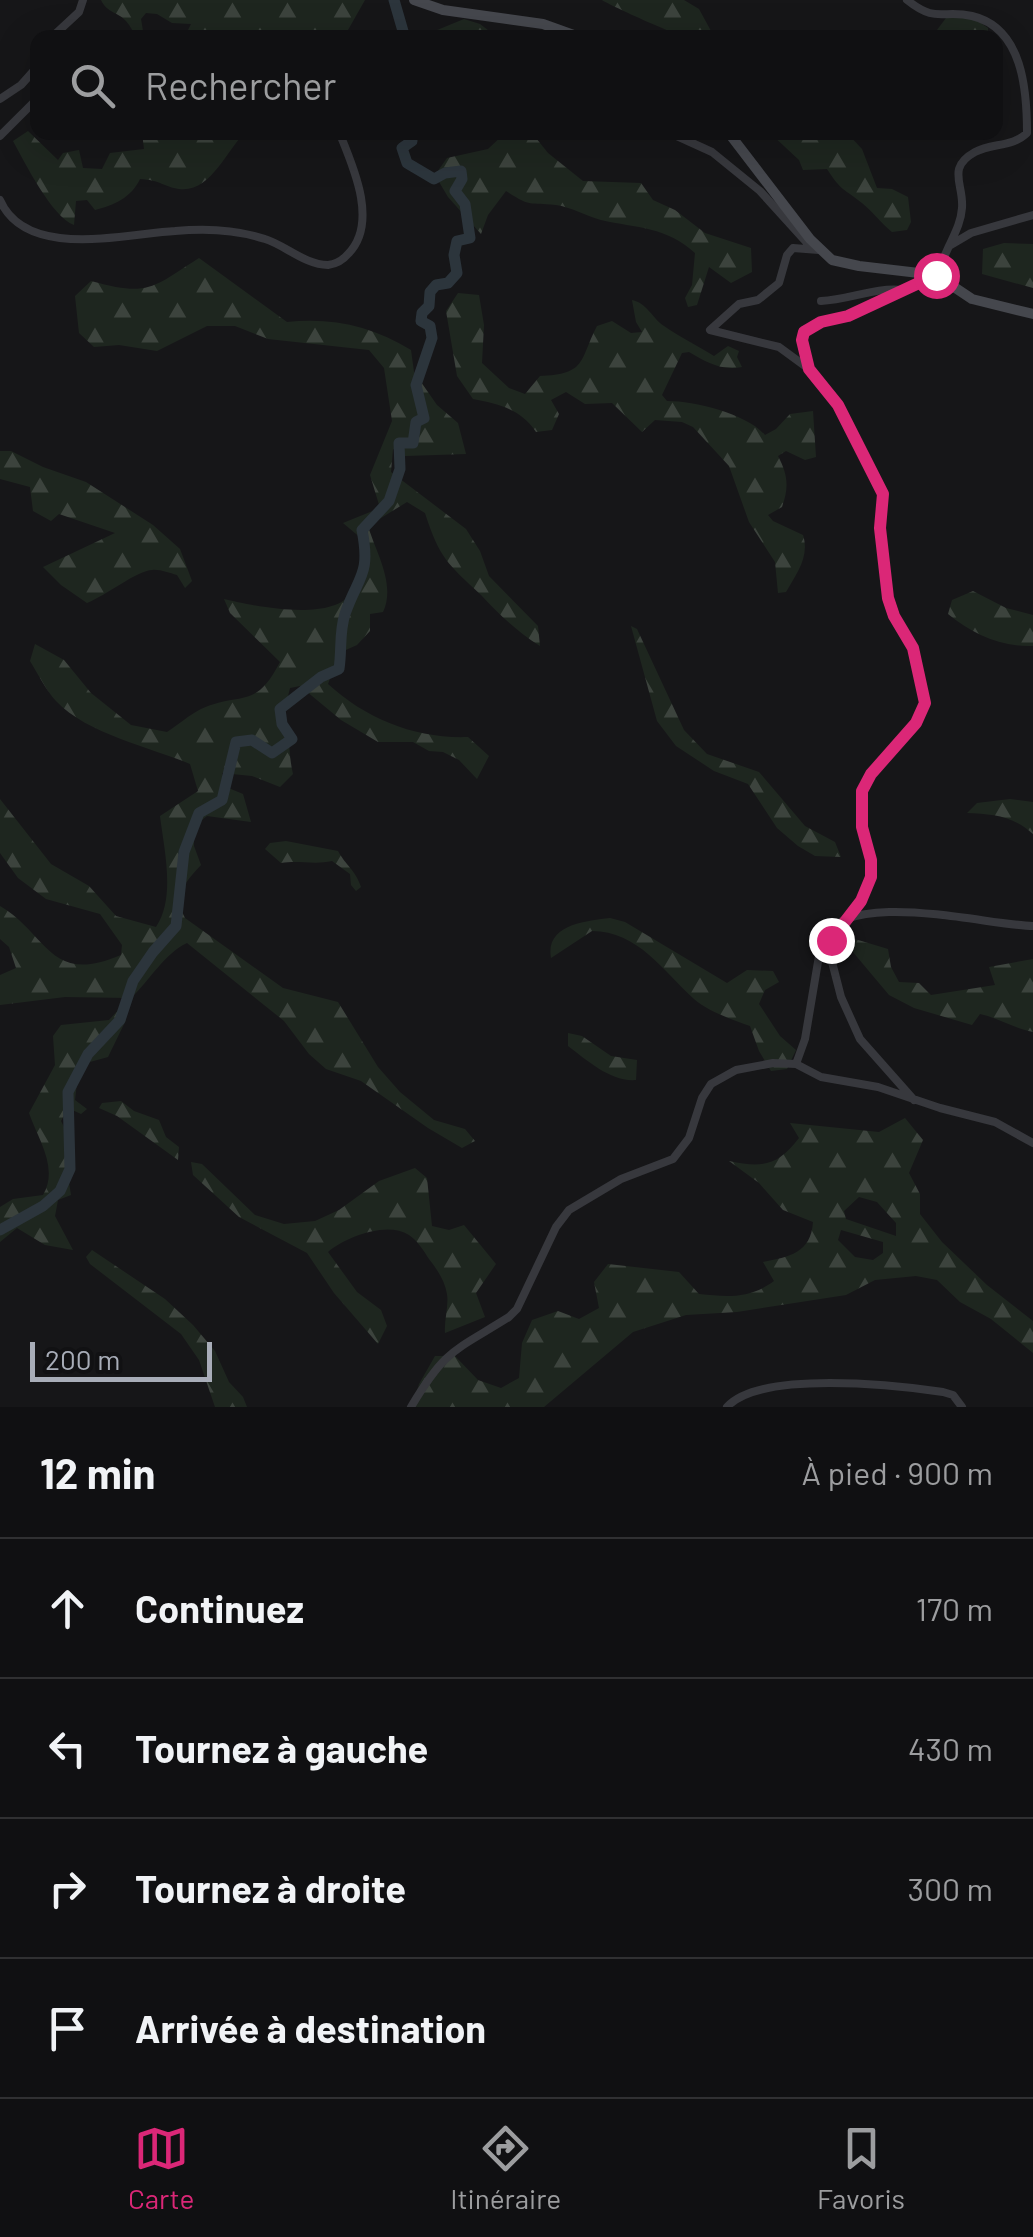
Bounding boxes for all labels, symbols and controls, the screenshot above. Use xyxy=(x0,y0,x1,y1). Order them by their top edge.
search box xyxy=(30,30,1003,140)
icon: search xyxy=(65,58,120,113)
text: Rechercher xyxy=(145,62,336,108)
route start xyxy=(914,253,960,299)
route end xyxy=(809,918,855,964)
scale bar xyxy=(30,1337,212,1382)
text: 200 m xyxy=(45,1342,120,1376)
text: 12 min xyxy=(40,1447,156,1497)
text: À pied · 900 m xyxy=(802,1453,993,1491)
icon: ahead xyxy=(40,1581,95,1636)
text: Continuez xyxy=(135,1585,304,1631)
text: 170 m xyxy=(916,1589,993,1627)
icon: left xyxy=(40,1721,95,1776)
text: Tournez à gauche xyxy=(135,1725,428,1771)
text: 430 m xyxy=(908,1729,993,1767)
icon: right xyxy=(40,1861,95,1916)
text: Tournez à droite xyxy=(135,1865,406,1911)
text: 300 m xyxy=(907,1869,993,1907)
icon: arrive xyxy=(40,2001,95,2056)
text: Arrivée à destination xyxy=(135,2005,486,2051)
tab: Carte xyxy=(128,2121,194,2215)
tab: Itinéraire xyxy=(450,2121,561,2215)
tab: Favoris xyxy=(817,2121,905,2215)

